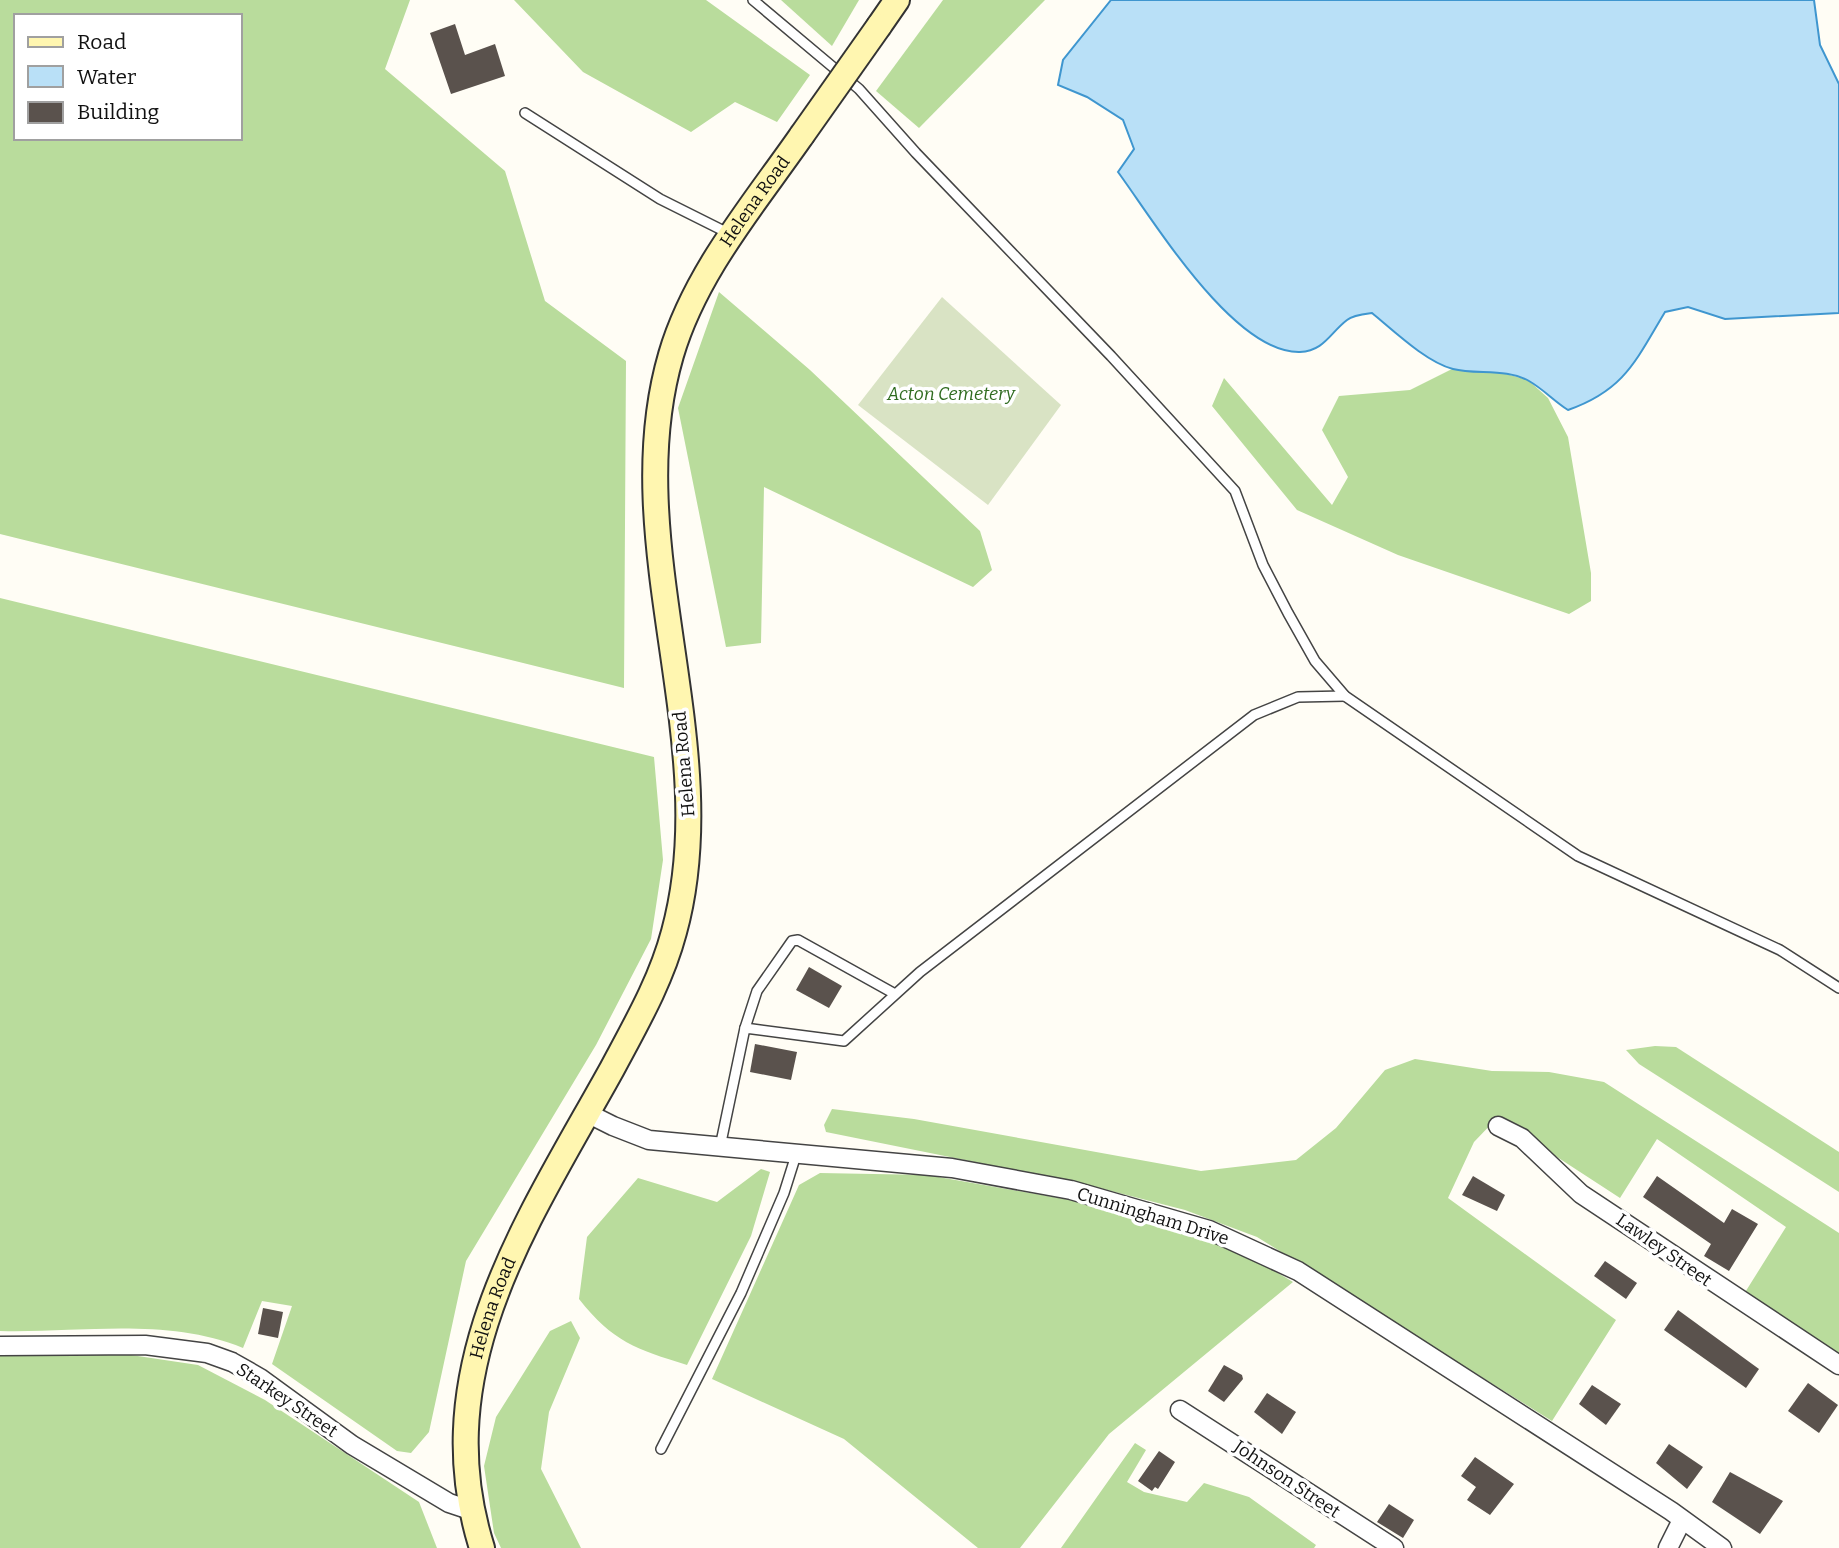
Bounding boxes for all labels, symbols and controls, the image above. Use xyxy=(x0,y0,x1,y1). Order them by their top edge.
legend xyxy=(14,14,242,140)
text: Road xyxy=(77,29,126,55)
text: Water xyxy=(77,64,136,90)
text: Building xyxy=(77,99,160,125)
street label: Helena Road xyxy=(715,151,795,251)
park label: Acton Cemetery xyxy=(886,383,1016,405)
street label: Helena Road xyxy=(668,710,700,818)
street label: Cunningham Drive xyxy=(1074,1182,1232,1250)
street label: Lawley Street xyxy=(1612,1209,1717,1291)
street label: Helena Road xyxy=(465,1254,521,1361)
street label: Starkey Street xyxy=(232,1358,342,1442)
street label: Johnson Street xyxy=(1229,1435,1345,1523)

